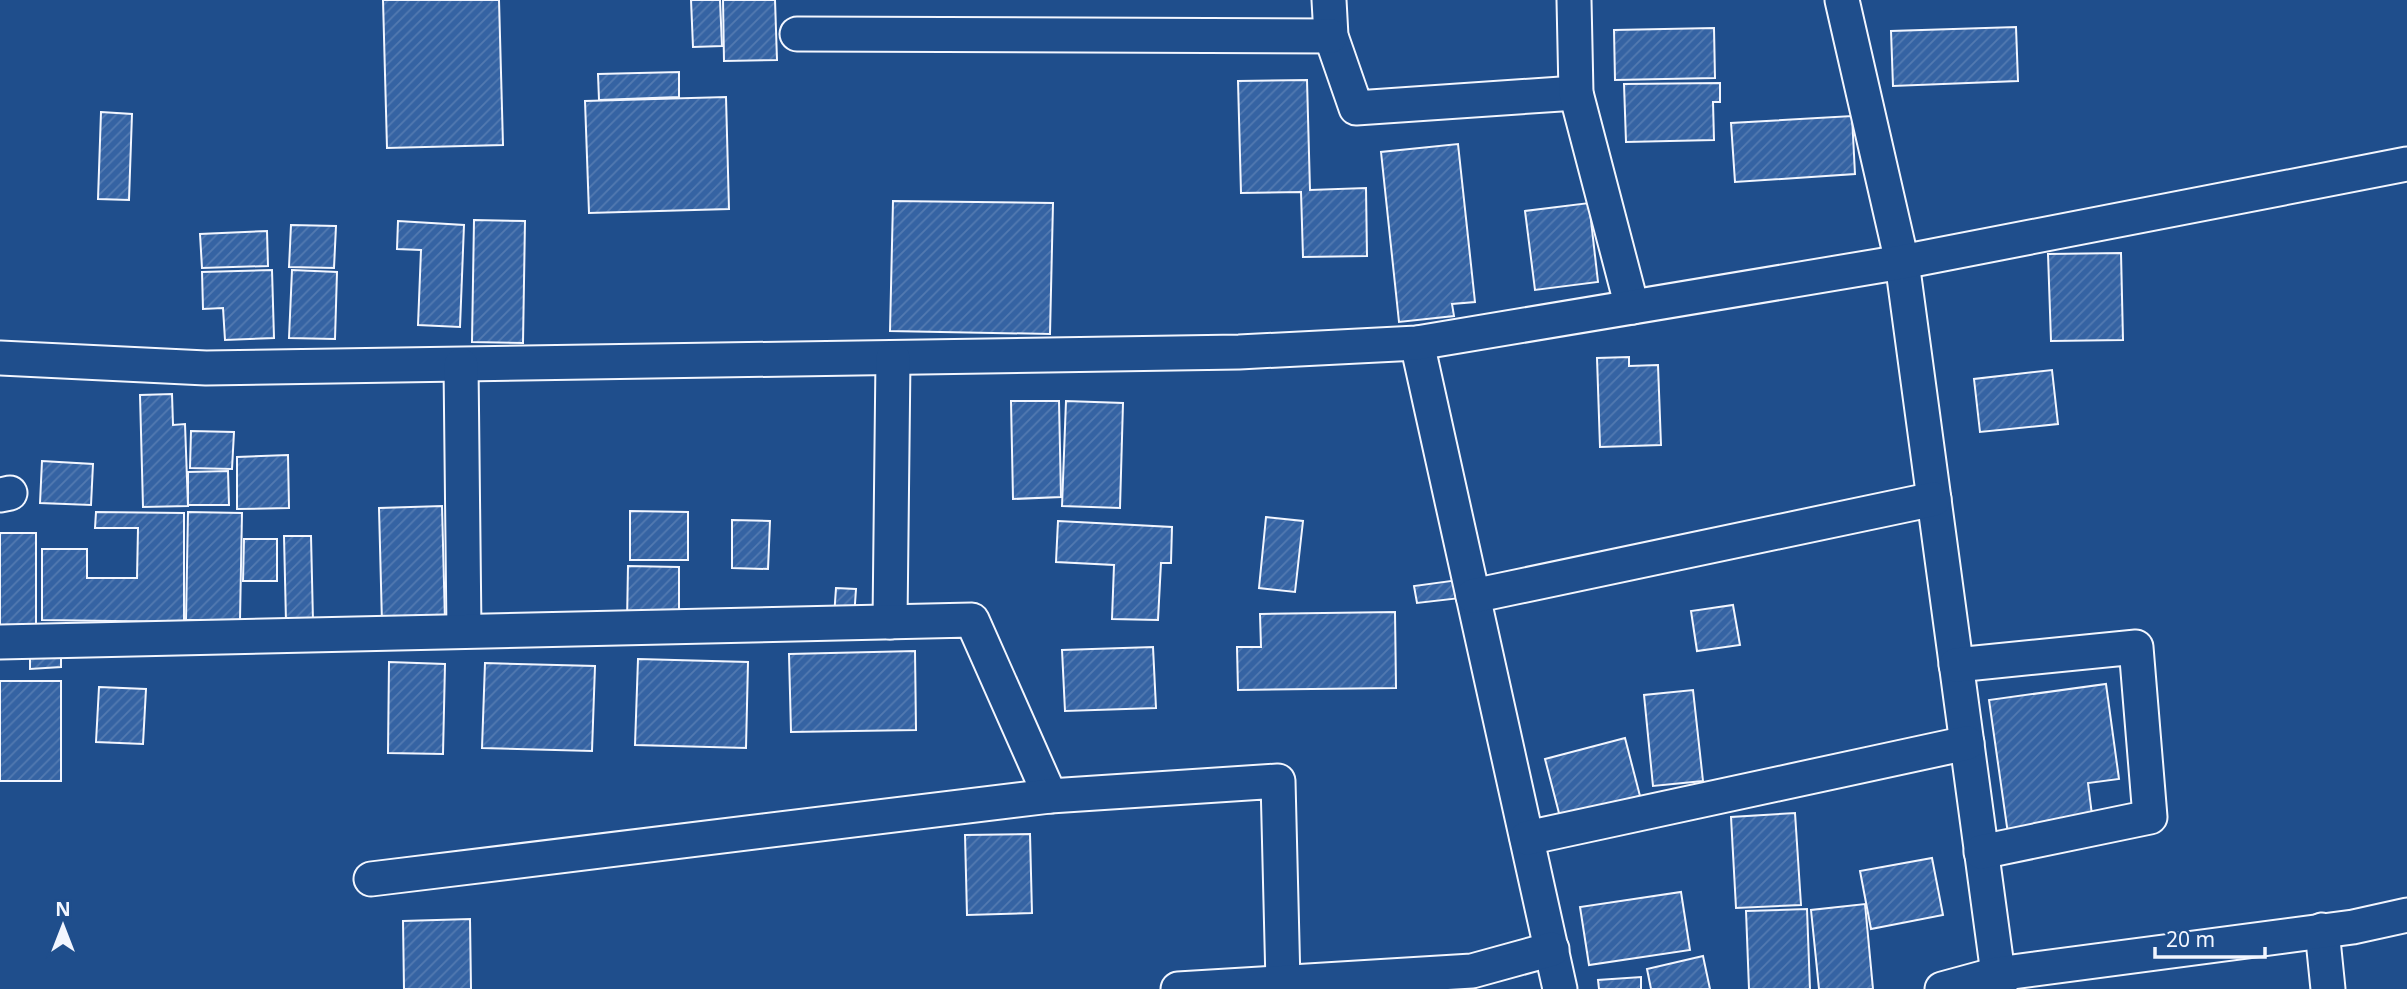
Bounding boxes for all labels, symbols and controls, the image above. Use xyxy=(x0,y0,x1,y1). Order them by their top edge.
north arrow xyxy=(28,891,98,961)
text: N xyxy=(55,896,71,922)
scale bar xyxy=(2155,916,2265,960)
text: 20 m xyxy=(2166,925,2215,953)

